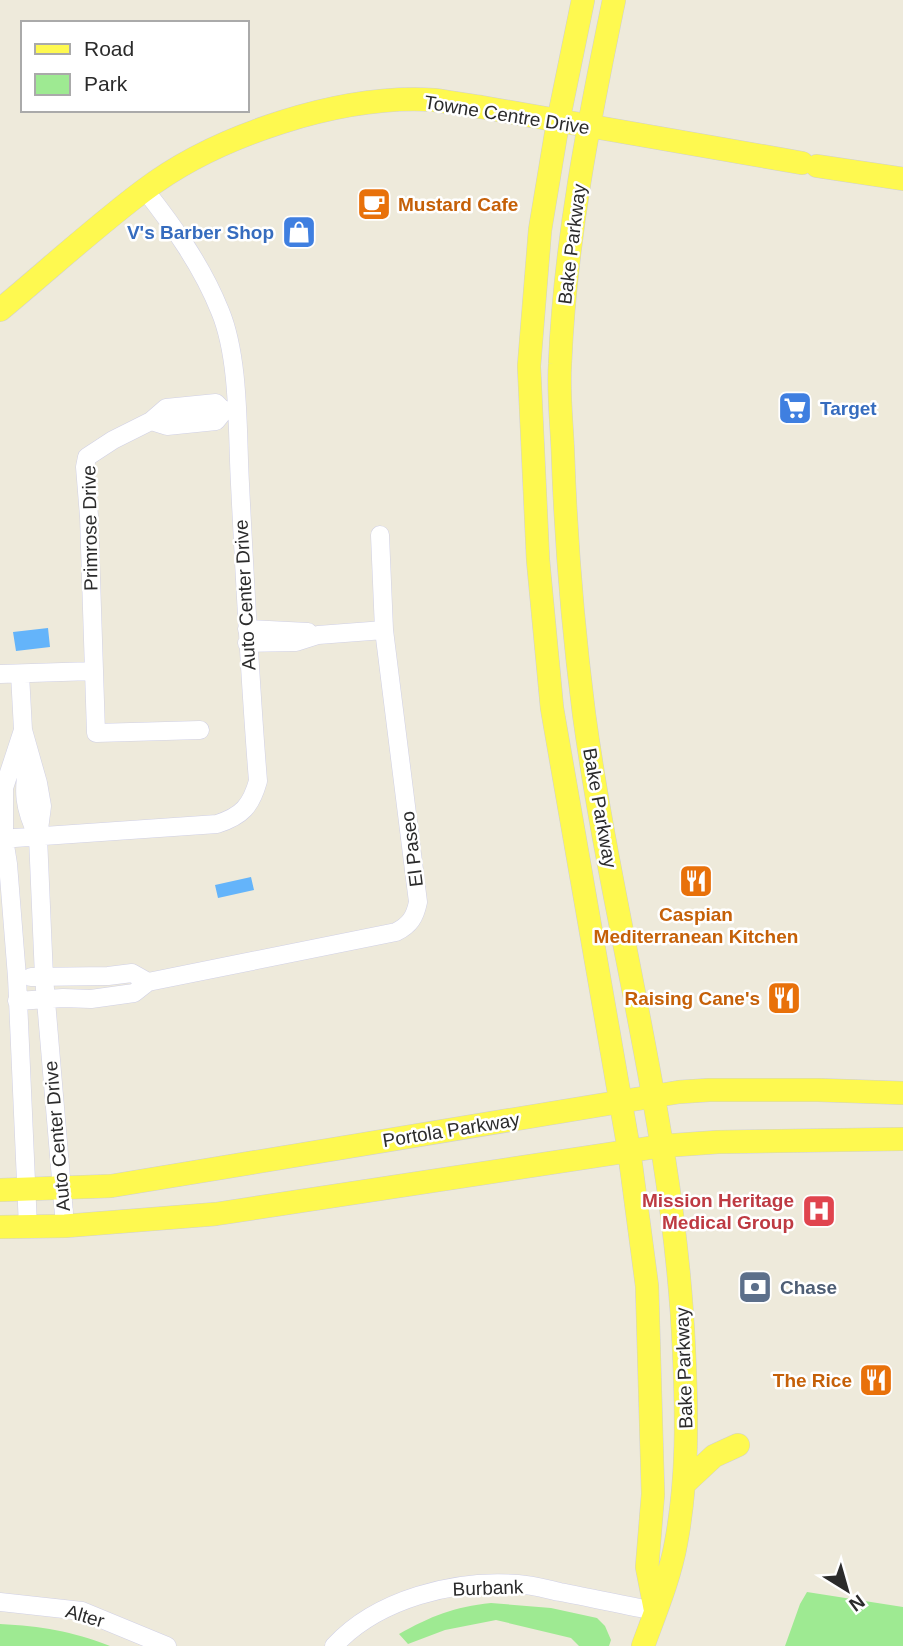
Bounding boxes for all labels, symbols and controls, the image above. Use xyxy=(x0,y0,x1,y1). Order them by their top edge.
legend xyxy=(21,21,248,112)
text: Road xyxy=(84,37,134,60)
text: Park xyxy=(84,72,128,95)
street label: Towne Centre Drive xyxy=(423,92,591,138)
street label: Bake Parkway xyxy=(554,182,590,306)
cafe icon: Mustard Cafe xyxy=(355,185,393,223)
place label: Mustard Cafe xyxy=(398,194,518,215)
shop icon: V's Barber Shop xyxy=(280,213,318,251)
place label: V's Barber Shop xyxy=(127,222,274,243)
supermarket icon: Target xyxy=(776,389,814,427)
place label: Target xyxy=(820,398,877,419)
street label: Primrose Drive xyxy=(78,465,102,591)
street label: Auto Center Drive xyxy=(231,519,259,671)
street label: Bake Parkway xyxy=(579,746,621,870)
street label: El Paseo xyxy=(397,810,427,888)
restaurant icon: Caspian Mediterranean Kitchen xyxy=(677,862,715,900)
place label: Caspian Mediterranean Kitchen xyxy=(594,904,798,947)
restaurant icon: Raising Cane's xyxy=(765,979,803,1017)
place label: Raising Cane's xyxy=(625,988,760,1009)
street label: Auto Center Drive xyxy=(40,1060,74,1212)
street label: Portola Parkway xyxy=(381,1109,521,1151)
place label: Mission Heritage Medical Group xyxy=(642,1190,794,1233)
hospital icon: Mission Heritage Medical Group xyxy=(800,1192,838,1230)
bank icon: Chase xyxy=(736,1268,774,1306)
place label: Chase xyxy=(780,1277,837,1298)
street label: Bake Parkway xyxy=(671,1306,697,1429)
restaurant icon: The Rice xyxy=(857,1361,895,1399)
place label: The Rice xyxy=(773,1370,852,1391)
north arrow xyxy=(812,1555,882,1625)
street label: Burbank xyxy=(452,1576,524,1600)
text: N xyxy=(845,1591,869,1616)
street label: Alter xyxy=(63,1601,107,1632)

